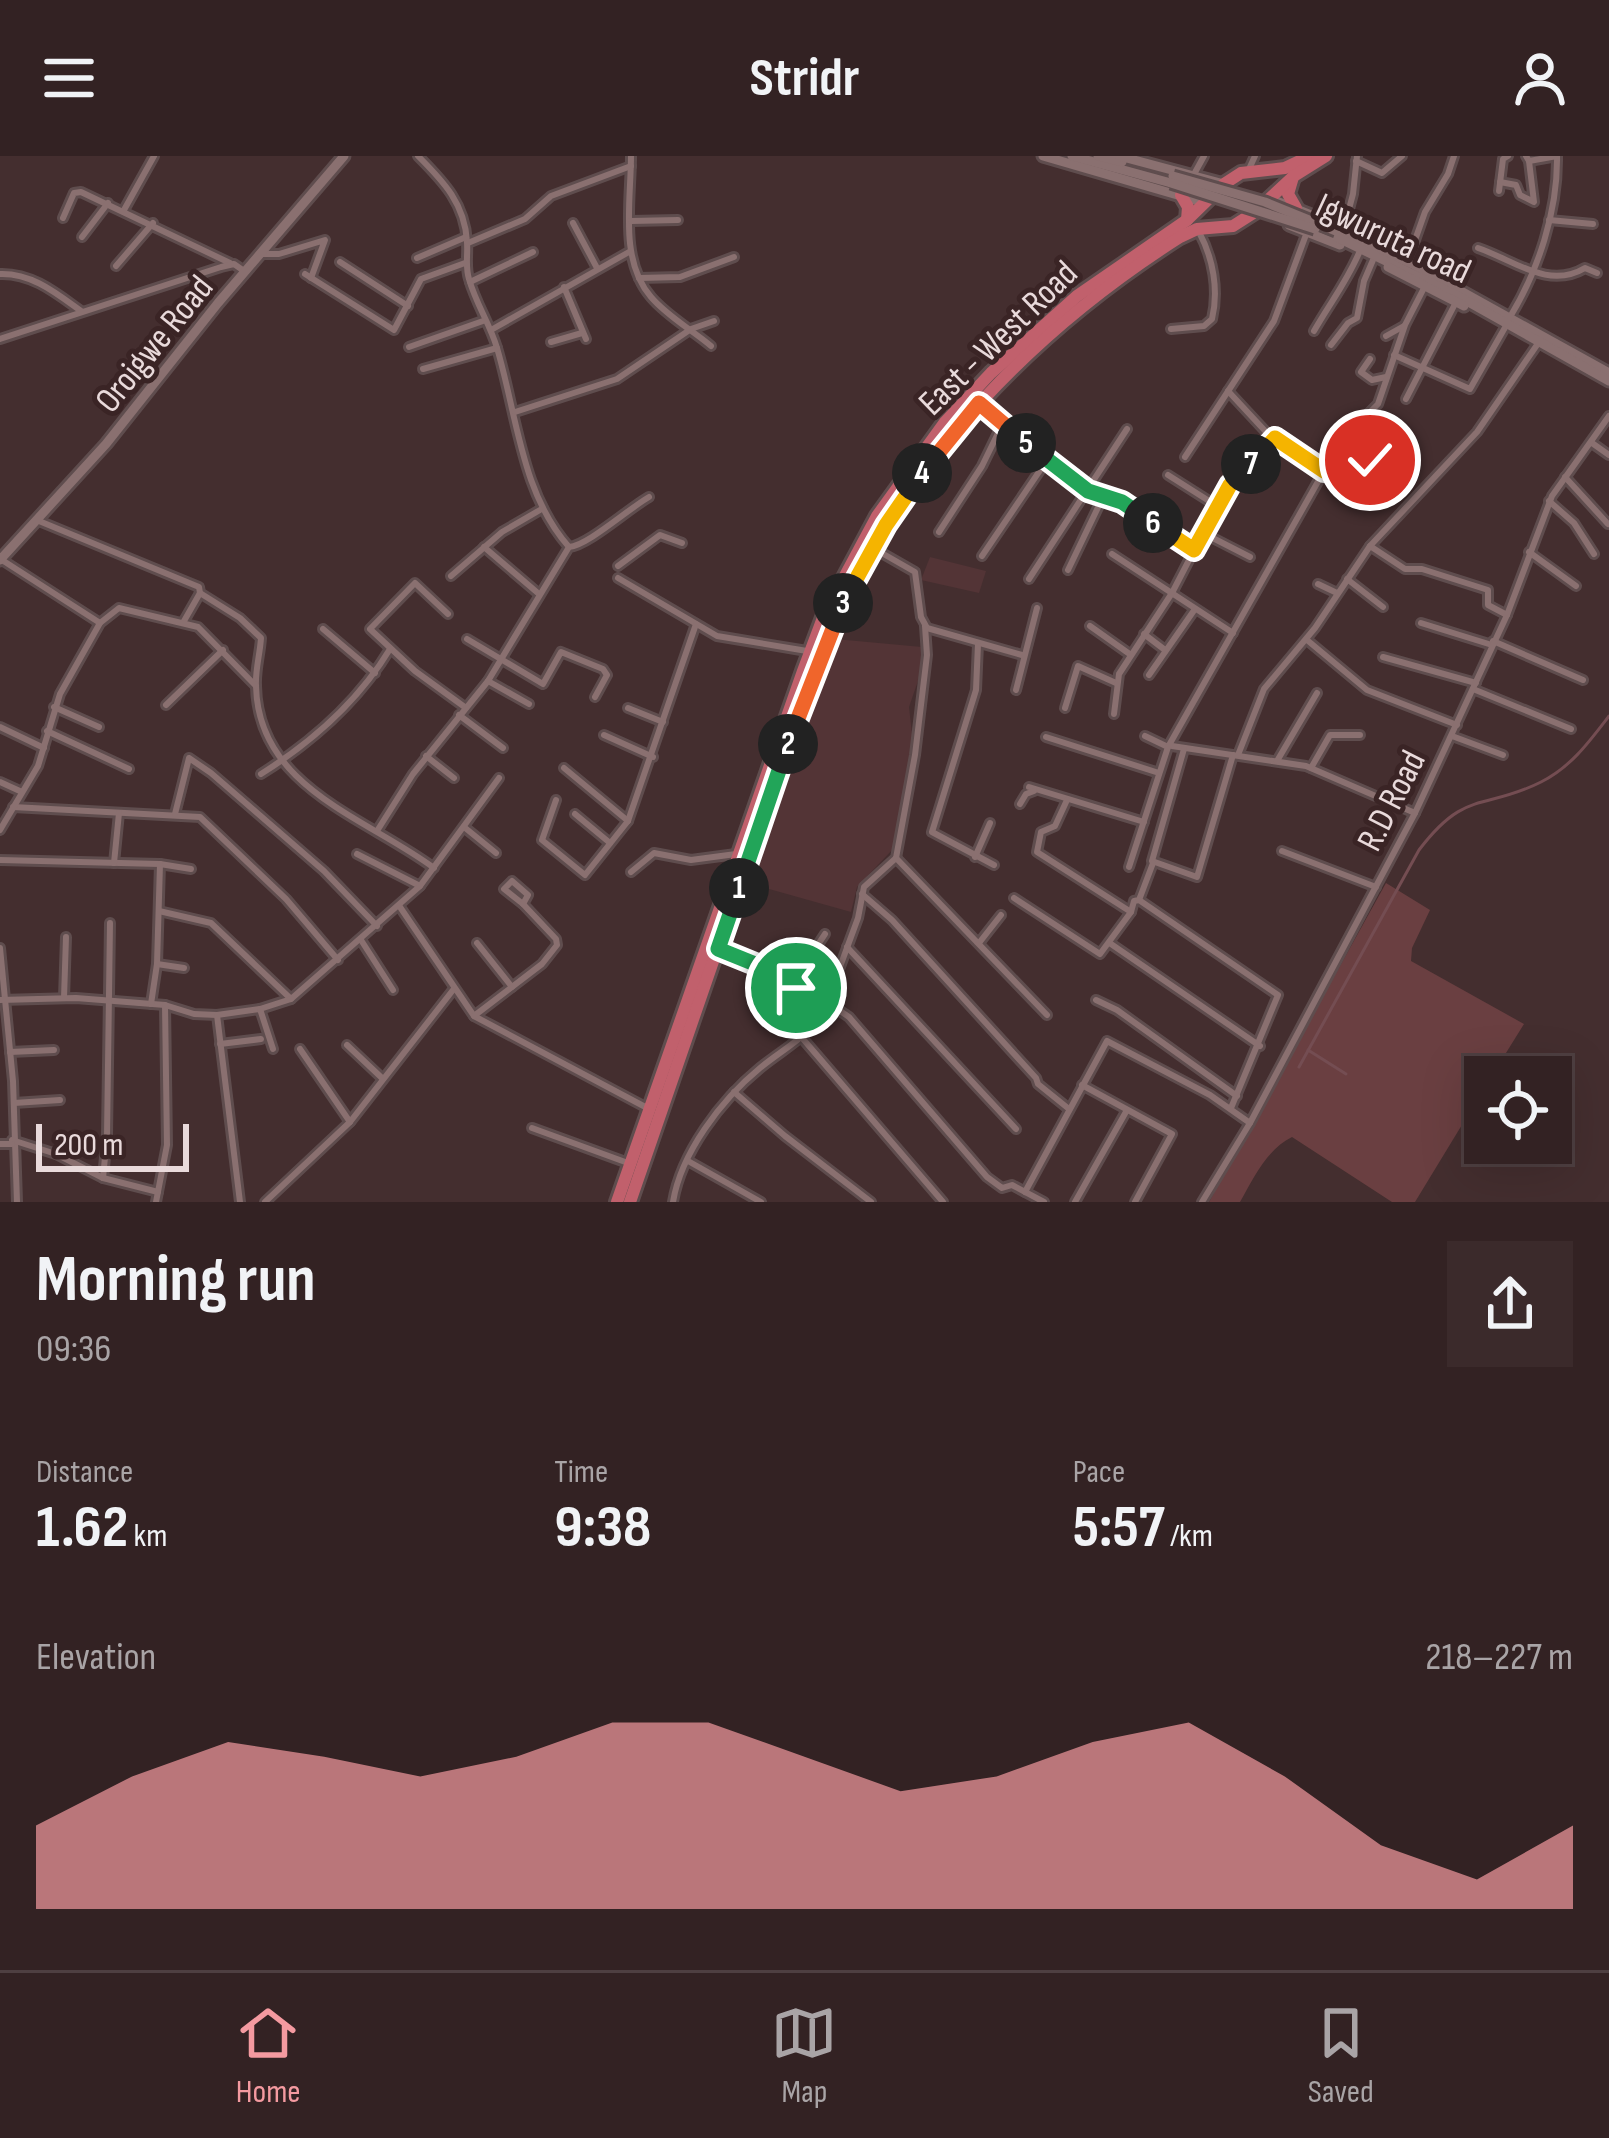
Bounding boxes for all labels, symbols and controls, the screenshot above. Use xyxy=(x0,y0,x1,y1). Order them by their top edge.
icon: menu xyxy=(36,45,102,111)
icon: person xyxy=(1507,45,1573,111)
text: Stridr xyxy=(749,46,860,111)
street label: Igwuruta road xyxy=(1309,185,1477,294)
street label: East - West Road xyxy=(911,253,1087,425)
street label: Oroigwe Road xyxy=(87,268,223,422)
pin xyxy=(1319,409,1421,511)
pin: 5 xyxy=(996,413,1056,473)
text: 5 xyxy=(1019,423,1033,463)
icon: check xyxy=(1337,427,1403,493)
pin: 7 xyxy=(1221,434,1281,494)
pin: 4 xyxy=(892,443,952,503)
text: 7 xyxy=(1244,444,1258,484)
text: 4 xyxy=(914,453,930,493)
pin: 6 xyxy=(1123,493,1183,553)
text: 6 xyxy=(1145,503,1161,543)
pin: 3 xyxy=(813,573,873,633)
text: 3 xyxy=(836,583,850,623)
pin: 2 xyxy=(758,714,818,774)
text: 2 xyxy=(781,724,795,764)
street label: R.D Road xyxy=(1349,744,1436,859)
pin: 1 xyxy=(709,858,769,918)
text: 1 xyxy=(733,868,745,908)
pin xyxy=(745,937,847,1039)
icon: arrive xyxy=(763,955,829,1021)
map controls xyxy=(1464,1056,1572,1164)
button: locate xyxy=(1464,1056,1572,1164)
scale bar xyxy=(36,1118,189,1171)
text: 200 m xyxy=(54,1125,123,1165)
text: Morning run xyxy=(36,1241,316,1320)
button: share xyxy=(1447,1241,1573,1367)
text: 09:36 xyxy=(36,1326,111,1373)
text: Distance xyxy=(36,1452,133,1492)
text: Time xyxy=(554,1452,608,1492)
text: Pace xyxy=(1073,1452,1125,1492)
text: 1.62 xyxy=(36,1492,128,1564)
text: 9:38 xyxy=(554,1492,651,1564)
text: 5:57 xyxy=(1073,1492,1165,1564)
text: km xyxy=(128,1516,167,1556)
text: /km xyxy=(1165,1516,1213,1556)
text: Elevation xyxy=(36,1634,156,1681)
text: 218–227 m xyxy=(1425,1634,1573,1681)
tab: Home xyxy=(235,2000,301,2112)
tab: Map xyxy=(771,2000,837,2112)
tab: Saved xyxy=(1308,2000,1374,2112)

